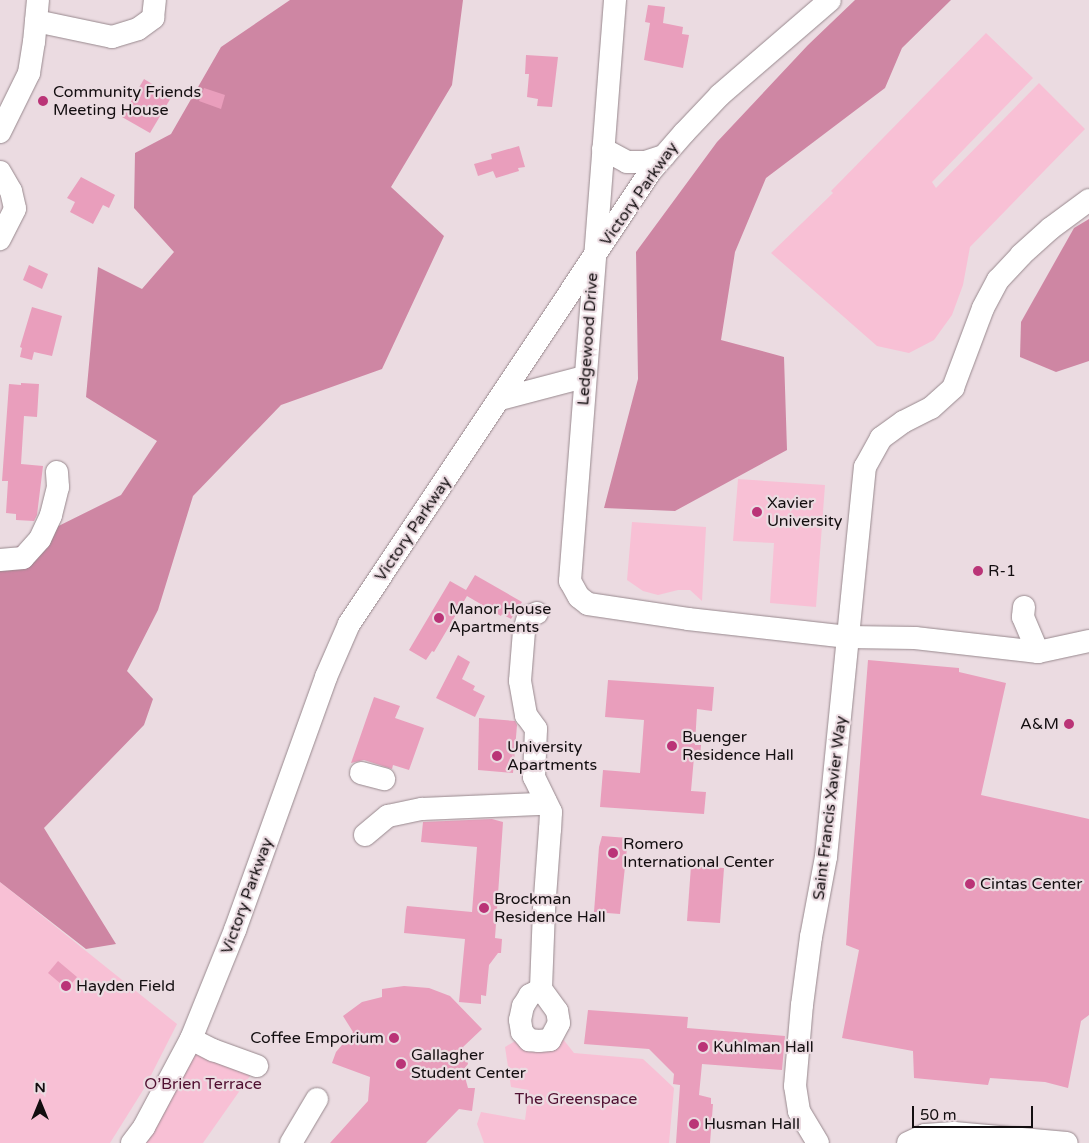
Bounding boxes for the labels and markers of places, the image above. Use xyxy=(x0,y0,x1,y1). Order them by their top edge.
place label: Community Friends Meeting House xyxy=(53,82,201,120)
marker: Community Friends Meeting House xyxy=(37,95,49,107)
place label: Xavier University xyxy=(767,493,842,531)
marker: Xavier University xyxy=(751,506,763,518)
place label: R-1 xyxy=(988,561,1016,581)
marker: R-1 xyxy=(972,565,984,577)
place label: Manor House Apartments xyxy=(449,599,551,637)
marker: Manor House Apartments xyxy=(433,612,445,624)
place label: A&M xyxy=(1020,714,1059,734)
marker: A&M xyxy=(1063,718,1075,730)
place label: Buenger Residence Hall xyxy=(682,727,794,765)
place label: University Apartments xyxy=(507,737,597,775)
marker: Buenger Residence Hall xyxy=(666,740,678,752)
marker: University Apartments xyxy=(491,750,503,762)
place label: Romero International Center xyxy=(623,834,774,872)
marker: Romero International Center xyxy=(607,847,619,859)
place label: Cintas Center xyxy=(980,874,1082,894)
marker: Cintas Center xyxy=(964,878,976,890)
place label: Brockman Residence Hall xyxy=(494,889,606,927)
marker: Brockman Residence Hall xyxy=(478,902,490,914)
place label: Hayden Field xyxy=(76,976,175,996)
marker: Hayden Field xyxy=(60,980,72,992)
place label: Coffee Emporium xyxy=(250,1028,384,1048)
marker: Coffee Emporium xyxy=(388,1032,400,1044)
place label: Kuhlman Hall xyxy=(713,1037,814,1057)
marker: Kuhlman Hall xyxy=(697,1041,709,1053)
place label: Gallagher Student Center xyxy=(411,1045,526,1083)
marker: Gallagher Student Center xyxy=(395,1058,407,1070)
place label: Husman Hall xyxy=(704,1114,800,1134)
marker: Husman Hall xyxy=(688,1118,700,1130)

